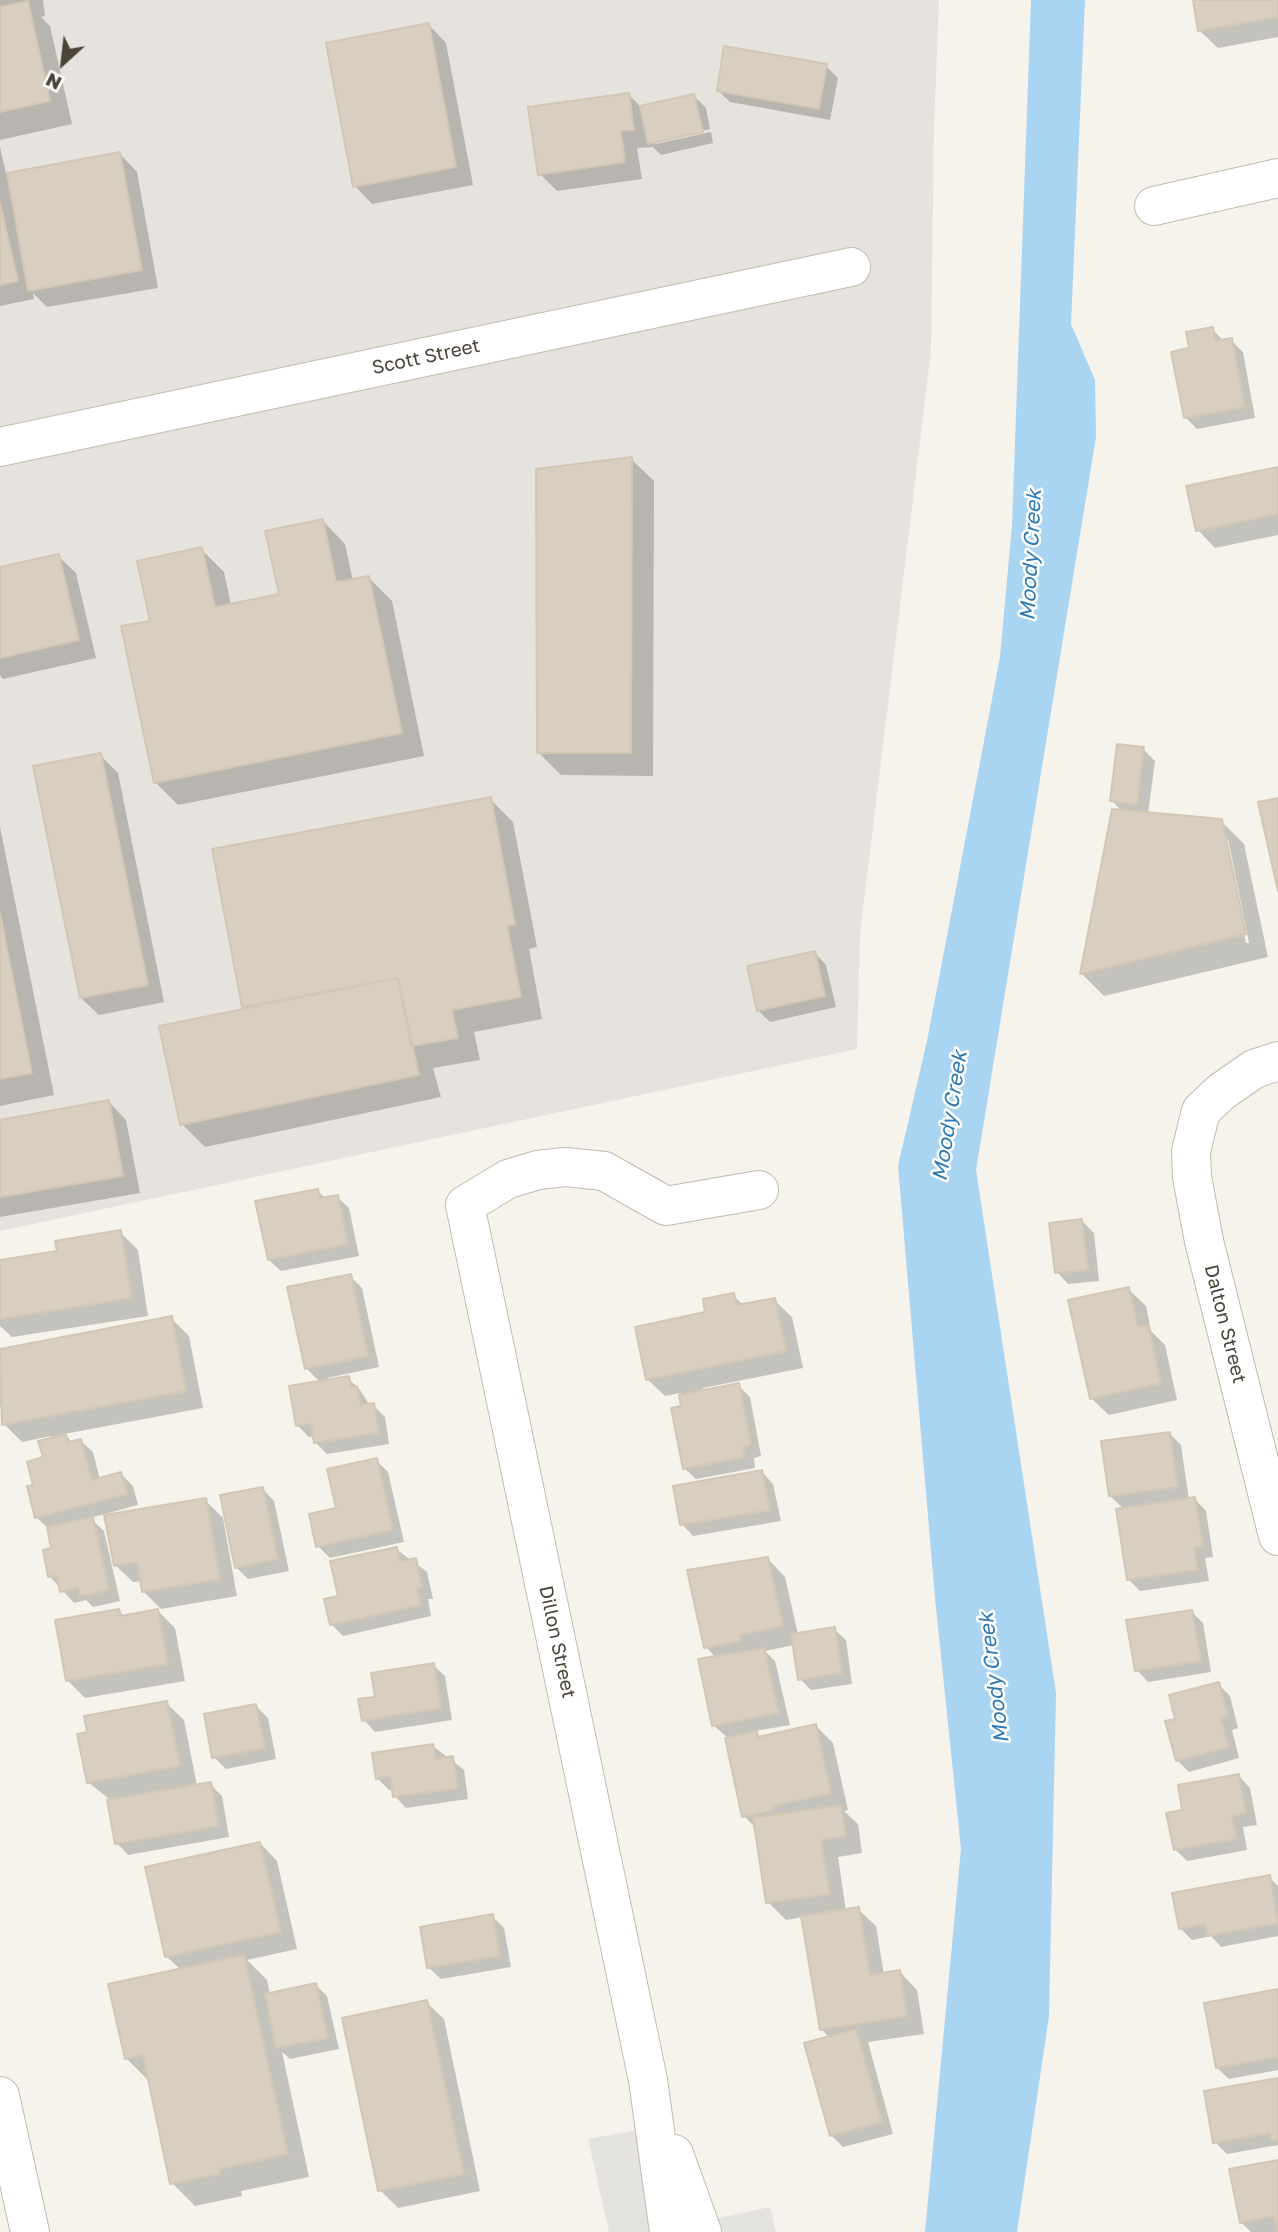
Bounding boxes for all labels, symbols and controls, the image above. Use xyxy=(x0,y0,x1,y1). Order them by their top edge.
north arrow xyxy=(28,28,98,98)
text: N xyxy=(42,69,65,96)
street label: Scott Street xyxy=(370,334,482,380)
water label: Moody Creek xyxy=(1015,489,1047,621)
water label: Moody Creek xyxy=(927,1049,973,1183)
street label: Dalton Street xyxy=(1199,1262,1251,1386)
street label: Dillon Street xyxy=(534,1584,580,1700)
water label: Moody Creek xyxy=(973,1611,1015,1745)

